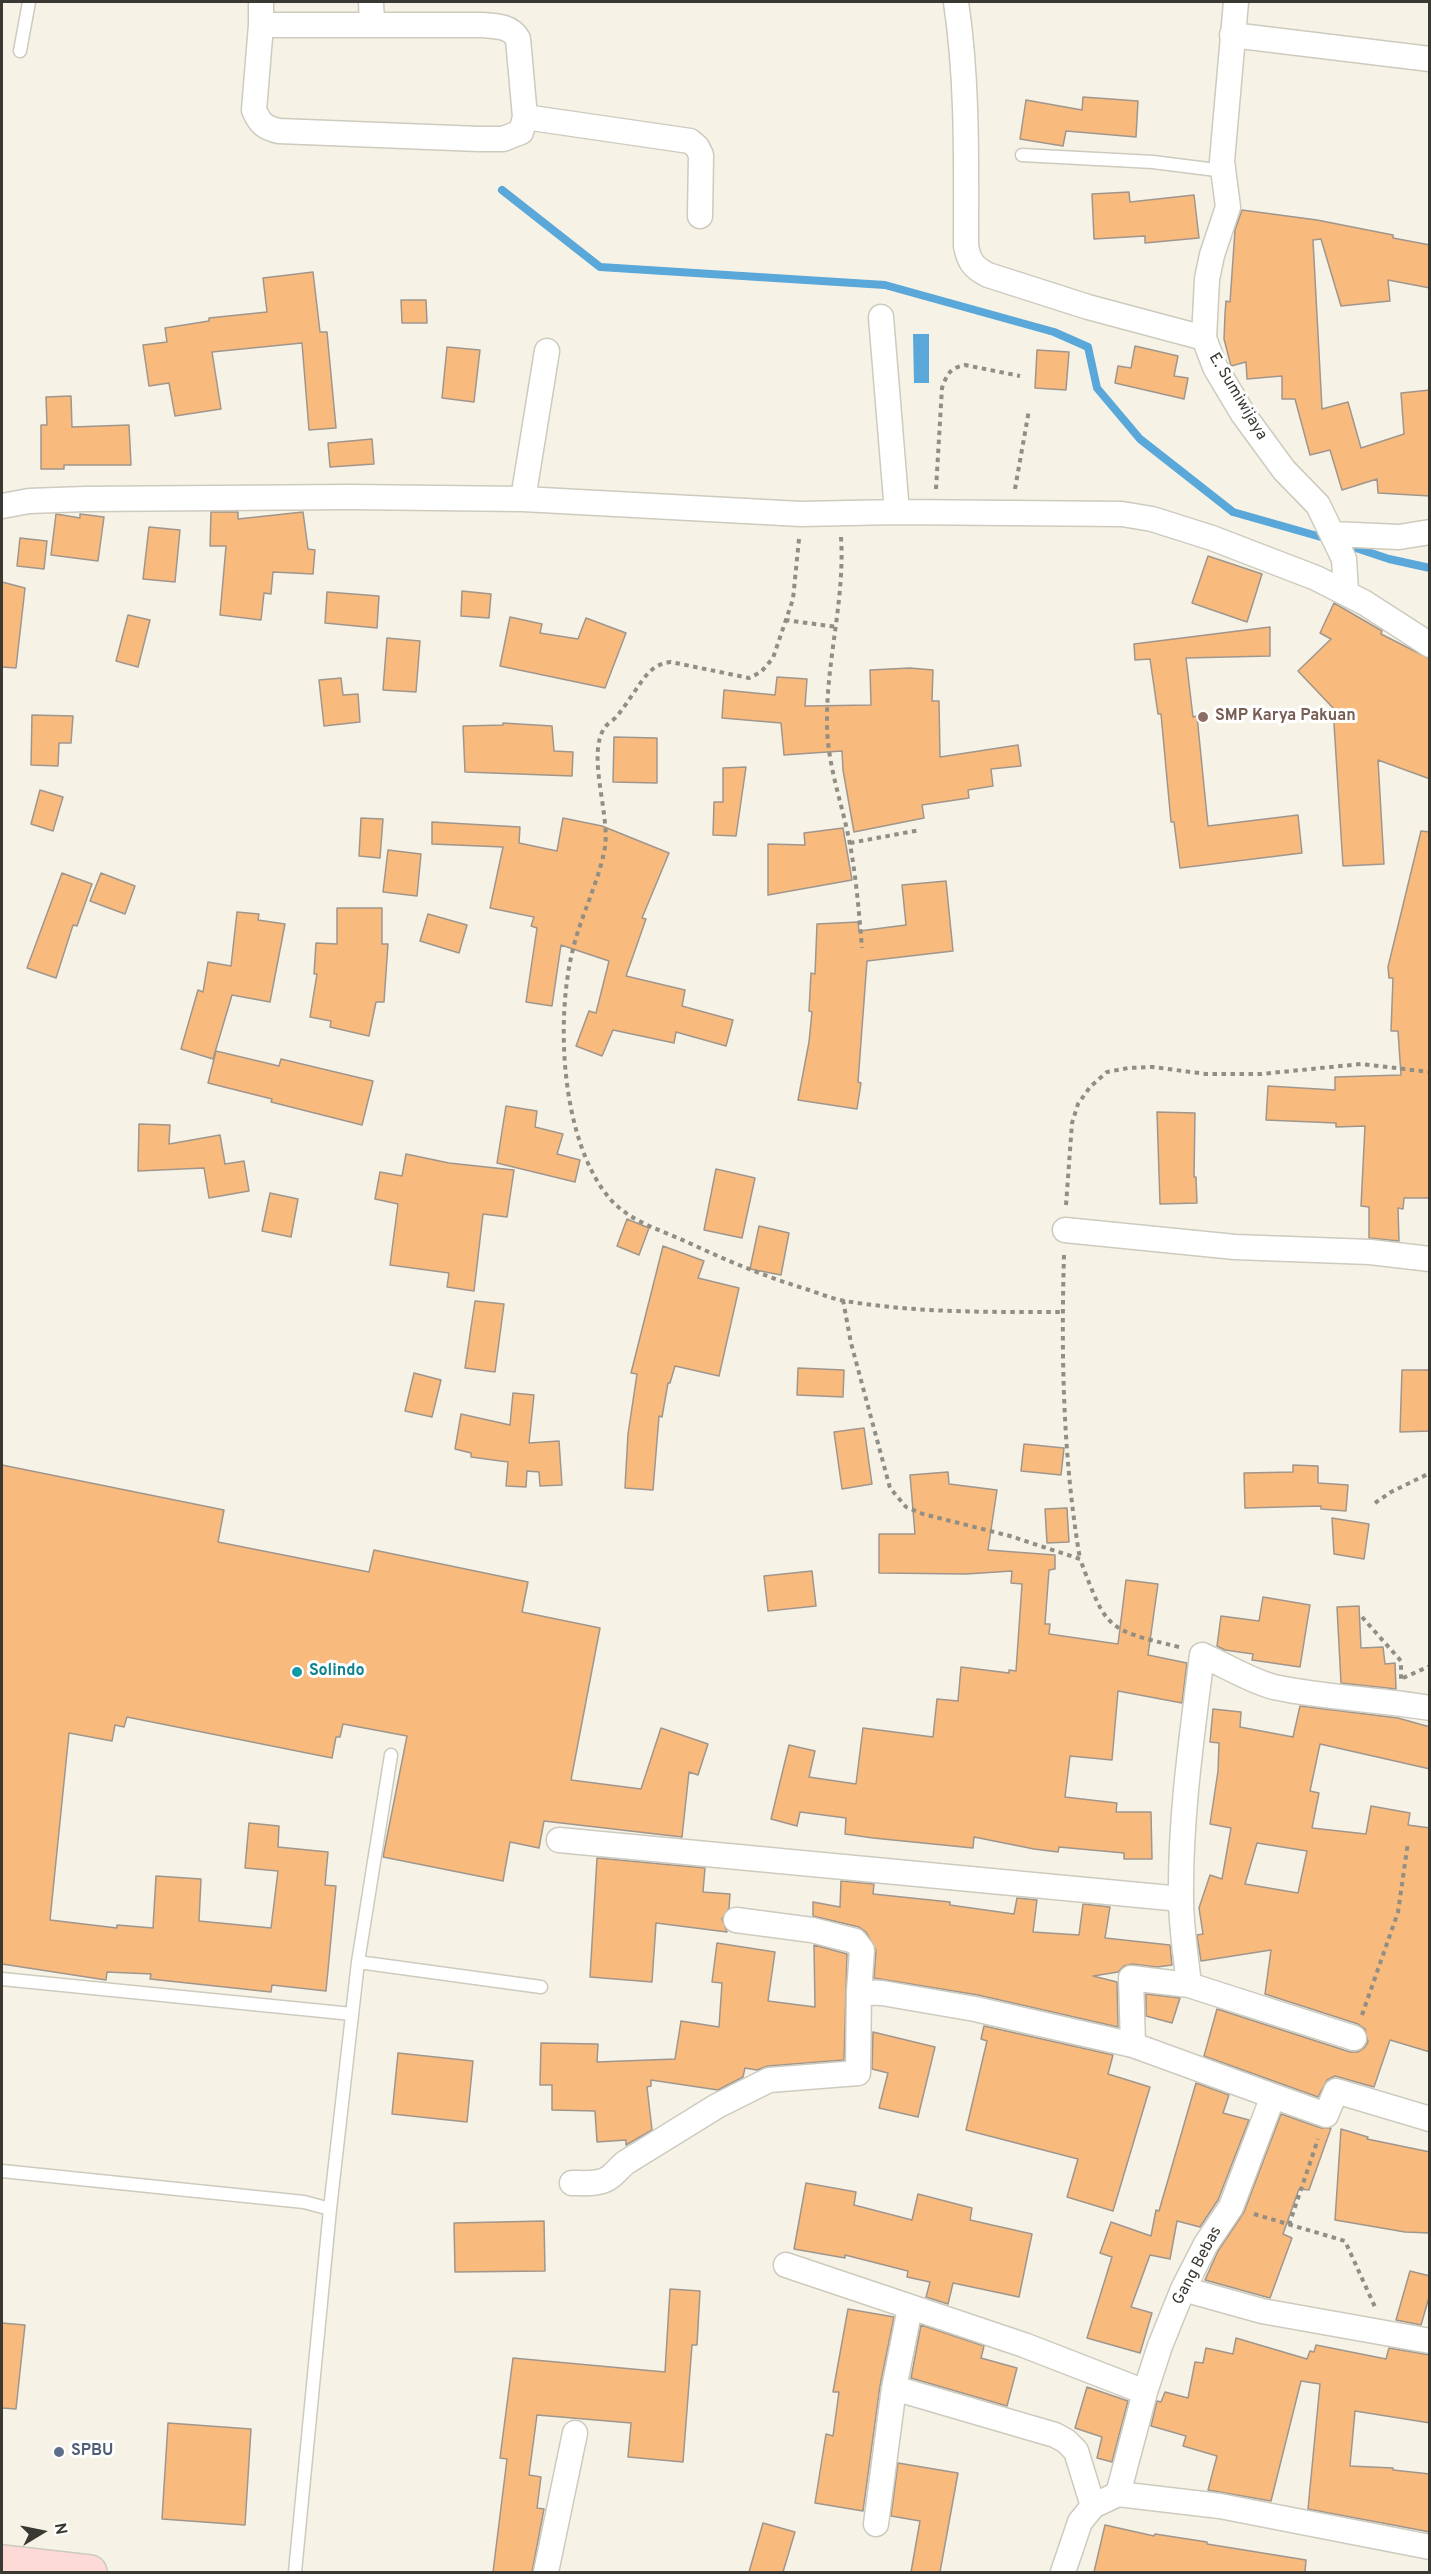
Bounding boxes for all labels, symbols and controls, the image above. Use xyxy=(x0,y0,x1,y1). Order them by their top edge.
street label: E. Sumiwijaya xyxy=(1203,350,1271,444)
place label: SMP Karya Pakuan xyxy=(1215,707,1356,727)
marker: SMP Karya Pakuan xyxy=(1196,710,1210,724)
place label: Solindo xyxy=(309,1662,365,1682)
marker: Solindo xyxy=(290,1665,304,1679)
street label: Gang Bebas xyxy=(1169,2224,1227,2308)
place label: SPBU xyxy=(71,2442,113,2462)
marker: SPBU xyxy=(52,2445,66,2459)
north arrow xyxy=(12,2502,72,2562)
text: N xyxy=(49,2521,71,2536)

